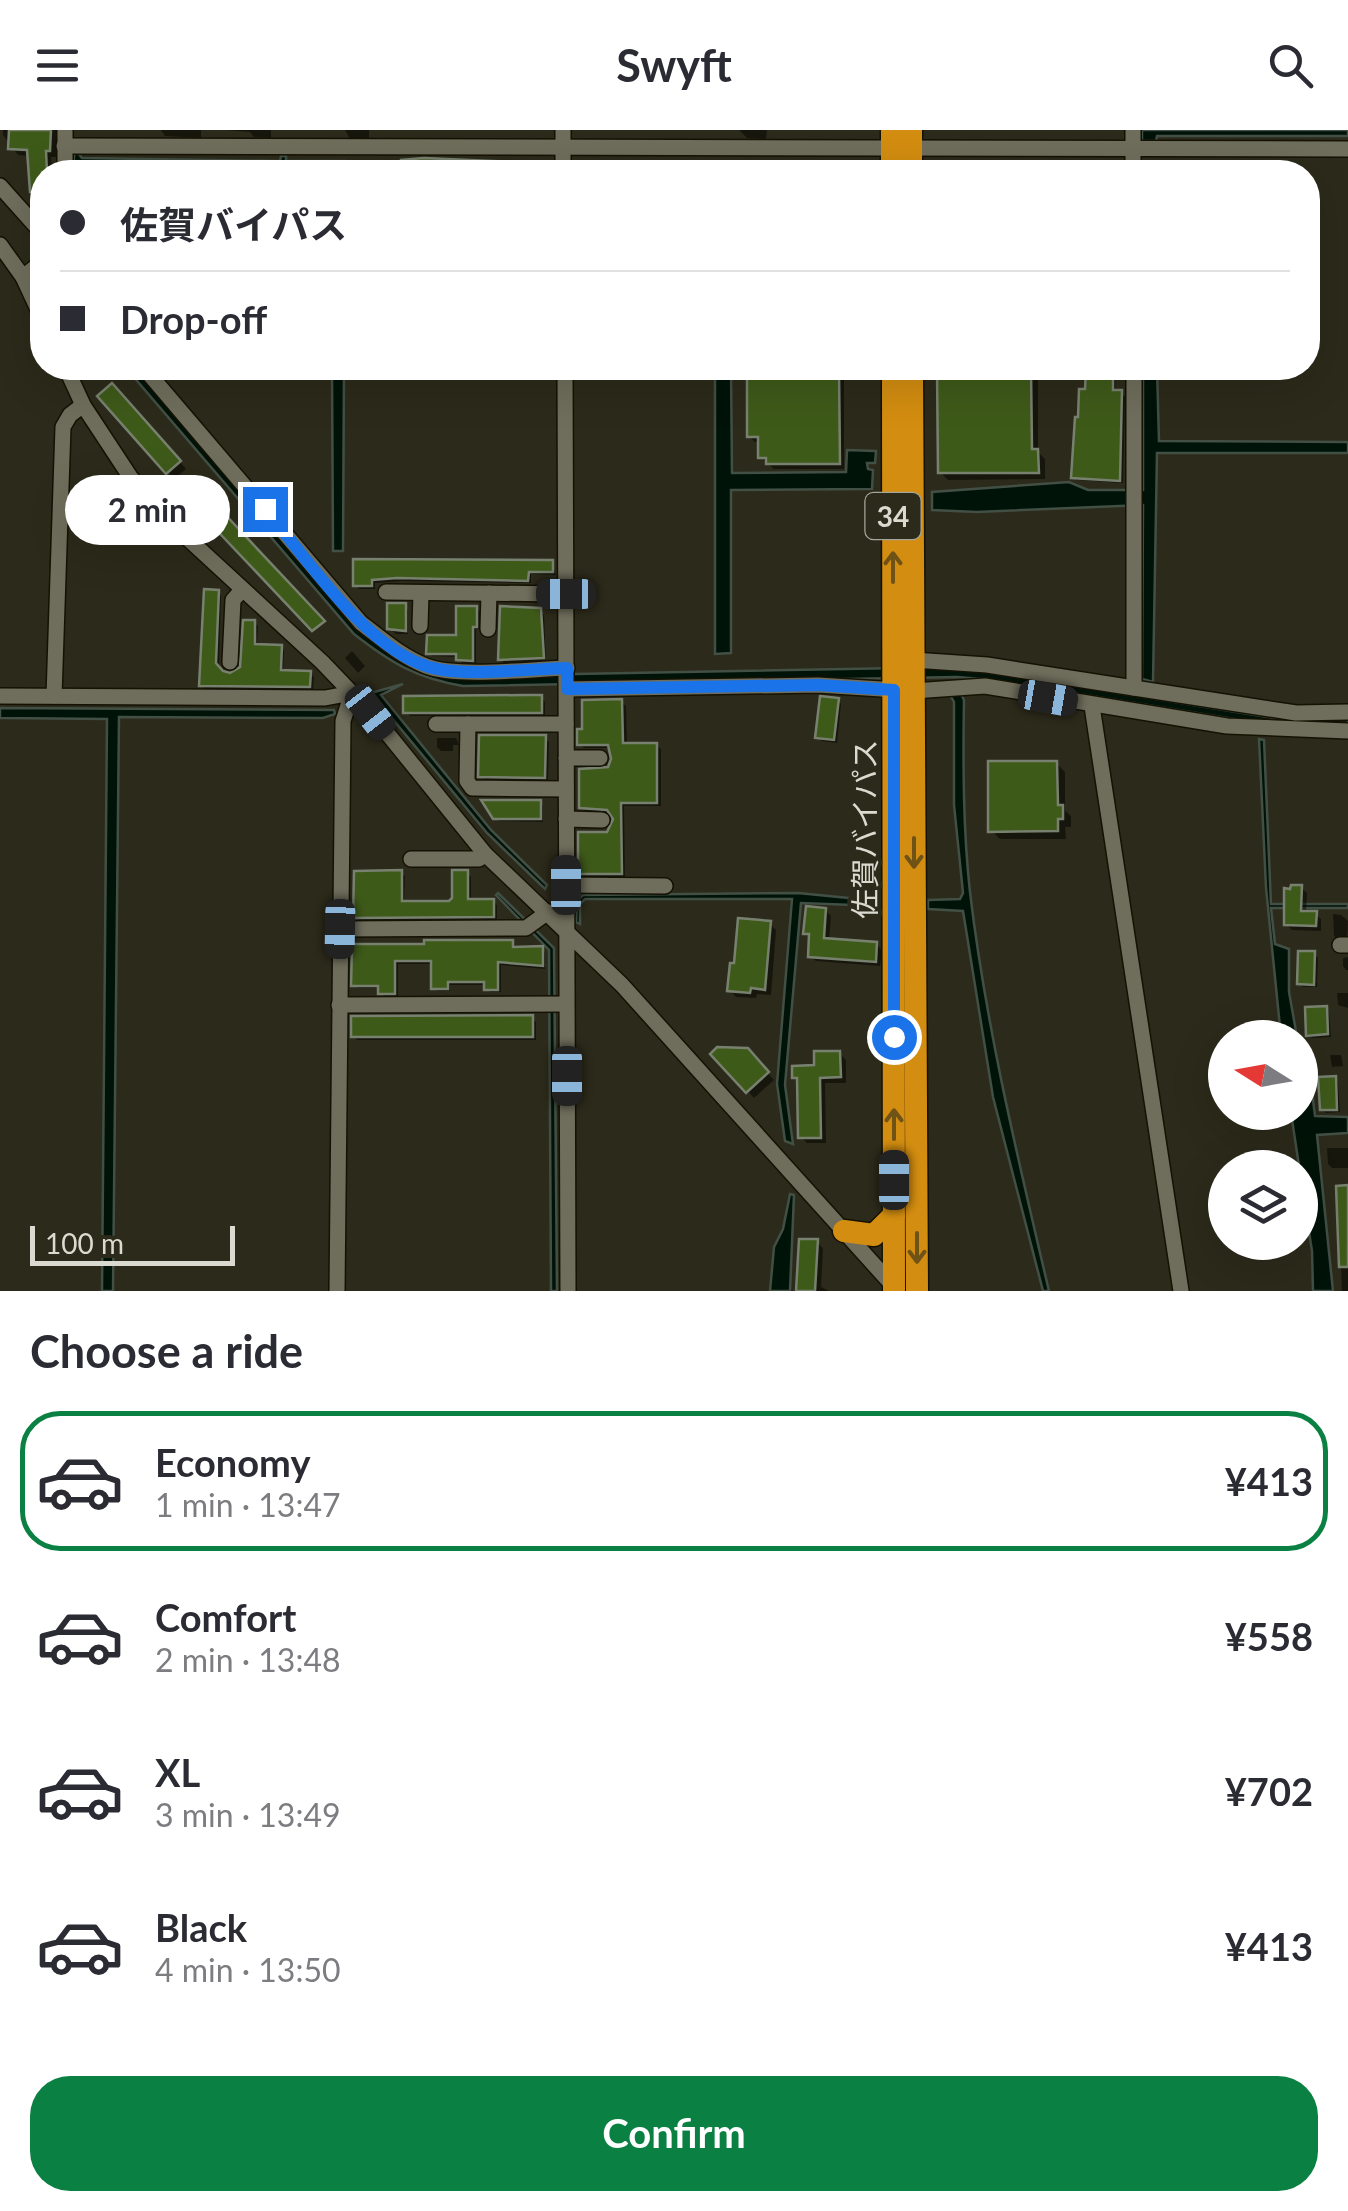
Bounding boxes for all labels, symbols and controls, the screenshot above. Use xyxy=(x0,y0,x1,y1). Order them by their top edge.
icon: menu xyxy=(30,38,85,93)
text: Swyft xyxy=(616,38,732,92)
icon: search xyxy=(1263,38,1318,93)
text: 佐賀バイパス xyxy=(120,201,347,247)
text: Drop-off xyxy=(120,296,267,342)
callout: 2 min xyxy=(65,474,230,544)
route end xyxy=(243,487,288,532)
text: 2 min xyxy=(108,490,187,529)
road number: 34 xyxy=(866,493,920,539)
one-way arrow xyxy=(884,551,902,584)
car xyxy=(536,579,596,609)
car xyxy=(1016,678,1080,718)
car xyxy=(340,679,400,745)
street label: 佐賀バイパス xyxy=(846,739,882,919)
one-way arrow xyxy=(904,836,924,868)
car xyxy=(551,855,581,915)
car xyxy=(324,899,356,959)
route start xyxy=(872,1015,917,1060)
north arrow xyxy=(1208,1020,1318,1130)
map controls xyxy=(1208,1020,1318,1260)
car xyxy=(552,1046,582,1106)
one-way arrow xyxy=(884,1108,904,1140)
car xyxy=(879,1150,909,1210)
button: layers xyxy=(1208,1150,1318,1260)
scale bar xyxy=(30,1221,235,1266)
text: 100 m xyxy=(45,1226,124,1260)
one-way arrow xyxy=(907,1231,926,1263)
text: Choose a ride xyxy=(30,1324,303,1378)
icon: car xyxy=(35,1436,125,1526)
text: Economy xyxy=(155,1439,310,1485)
text: ¥413 xyxy=(1225,1458,1313,1504)
text: 1 min · 13:47 xyxy=(155,1485,341,1524)
icon: car xyxy=(35,1591,125,1681)
text: Comfort xyxy=(155,1594,296,1640)
text: ¥558 xyxy=(1225,1613,1313,1659)
text: 2 min · 13:48 xyxy=(155,1640,341,1679)
icon: car xyxy=(35,1746,125,1836)
text: XL xyxy=(155,1749,200,1795)
text: ¥702 xyxy=(1225,1768,1313,1814)
text: 3 min · 13:49 xyxy=(155,1795,341,1834)
icon: car xyxy=(35,1901,125,1991)
text: Black xyxy=(155,1904,247,1950)
text: ¥413 xyxy=(1225,1923,1313,1969)
text: 4 min · 13:50 xyxy=(155,1950,341,1989)
button: Confirm xyxy=(30,2076,1318,2191)

